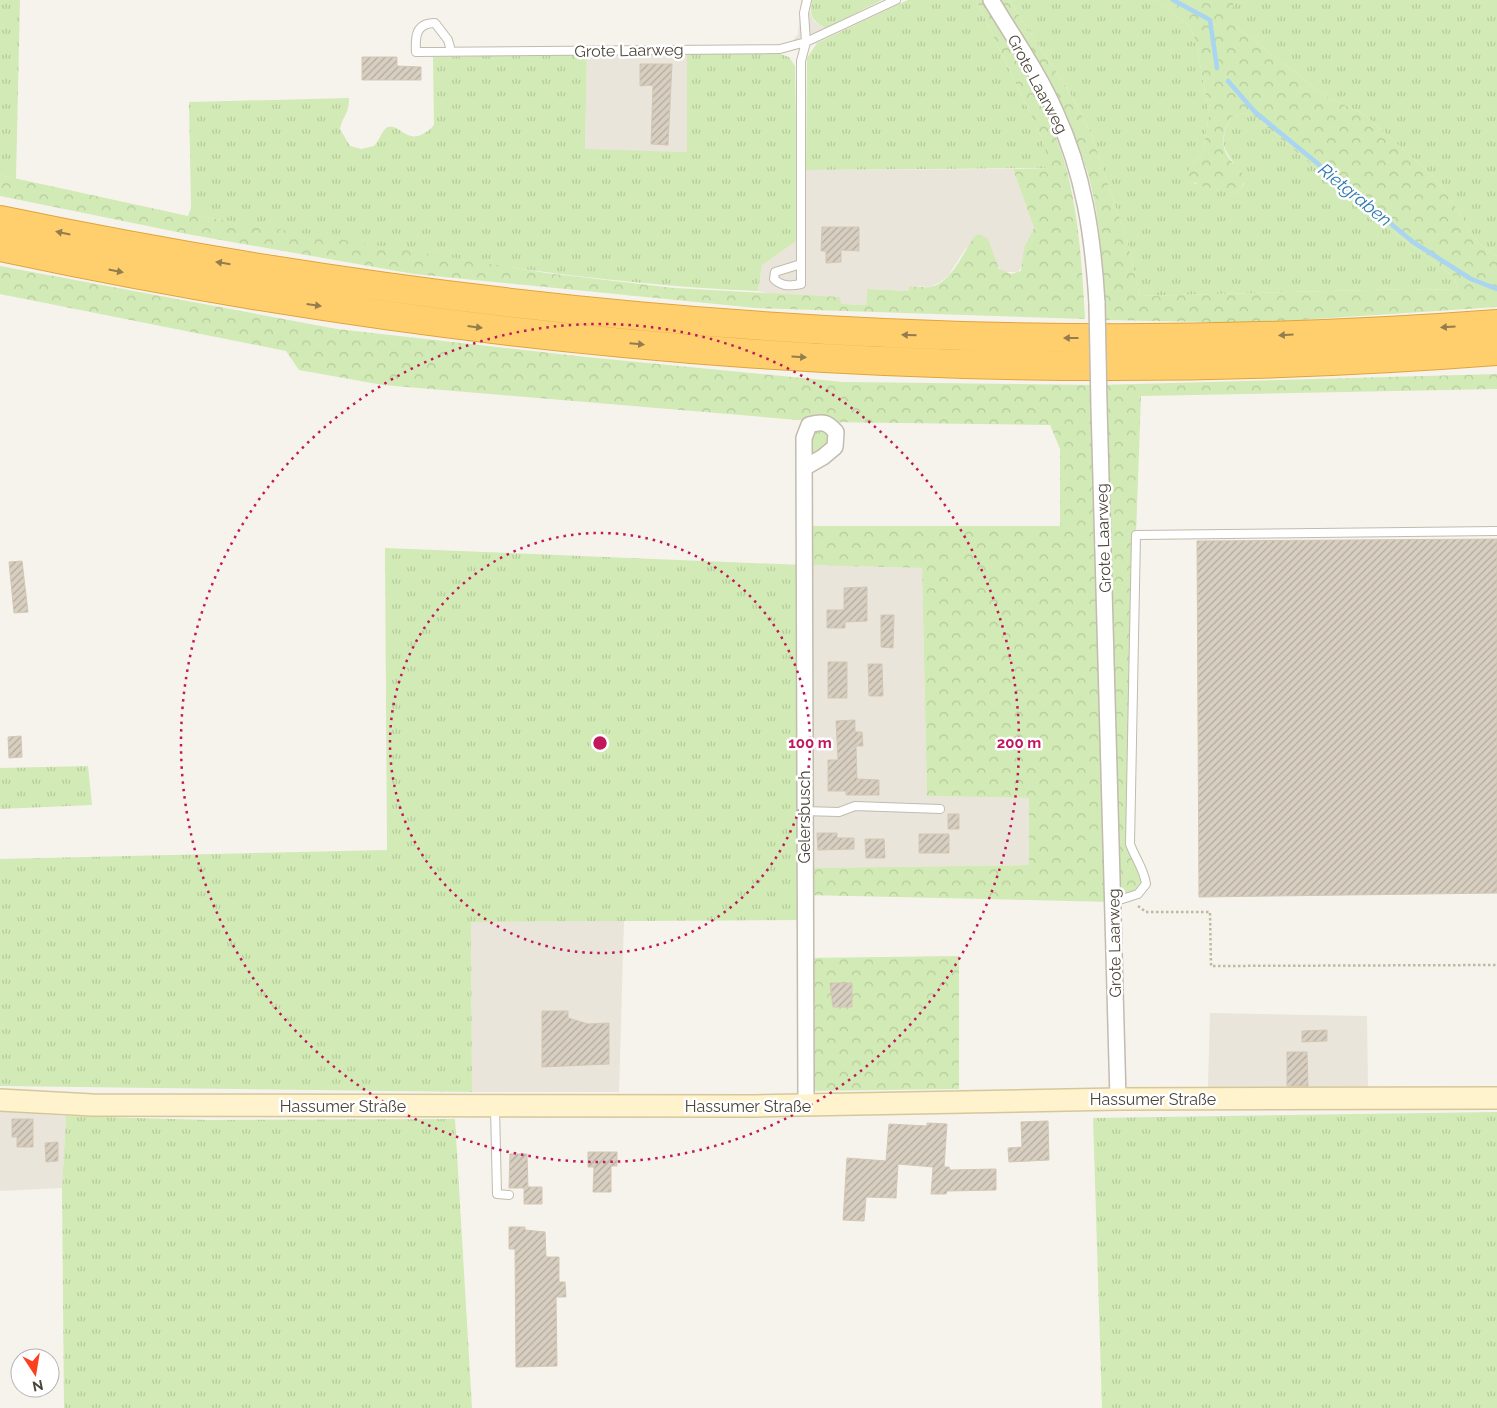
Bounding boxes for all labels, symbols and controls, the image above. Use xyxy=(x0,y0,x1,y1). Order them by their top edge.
street label: Grote Laarweg xyxy=(1004,32,1072,137)
street label: Grote Laarweg xyxy=(574,40,684,61)
water label: Rietgraben xyxy=(1315,159,1396,230)
one-way arrow xyxy=(55,229,71,237)
one-way arrow xyxy=(214,259,230,267)
one-way arrow xyxy=(109,267,124,275)
one-way arrow xyxy=(307,302,323,310)
one-way arrow xyxy=(468,323,484,331)
one-way arrow xyxy=(1440,324,1456,332)
one-way arrow xyxy=(900,331,916,339)
one-way arrow xyxy=(1278,332,1294,340)
one-way arrow xyxy=(1063,334,1079,342)
one-way arrow xyxy=(629,341,645,349)
one-way arrow xyxy=(791,353,807,361)
street label: Grote Laarweg xyxy=(1092,483,1115,593)
centre of rings xyxy=(591,734,609,752)
text: 100 m xyxy=(788,734,832,752)
text: 200 m xyxy=(997,734,1041,752)
street label: Gelersbusch xyxy=(795,770,814,864)
street label: Grote Laarweg xyxy=(1104,888,1125,998)
street label: Hassumer Straße xyxy=(1090,1090,1216,1109)
street label: Hassumer Straße xyxy=(280,1097,406,1116)
street label: Hassumer Straße xyxy=(685,1097,811,1116)
north arrow xyxy=(10,1348,60,1398)
text: N xyxy=(31,1377,45,1395)

